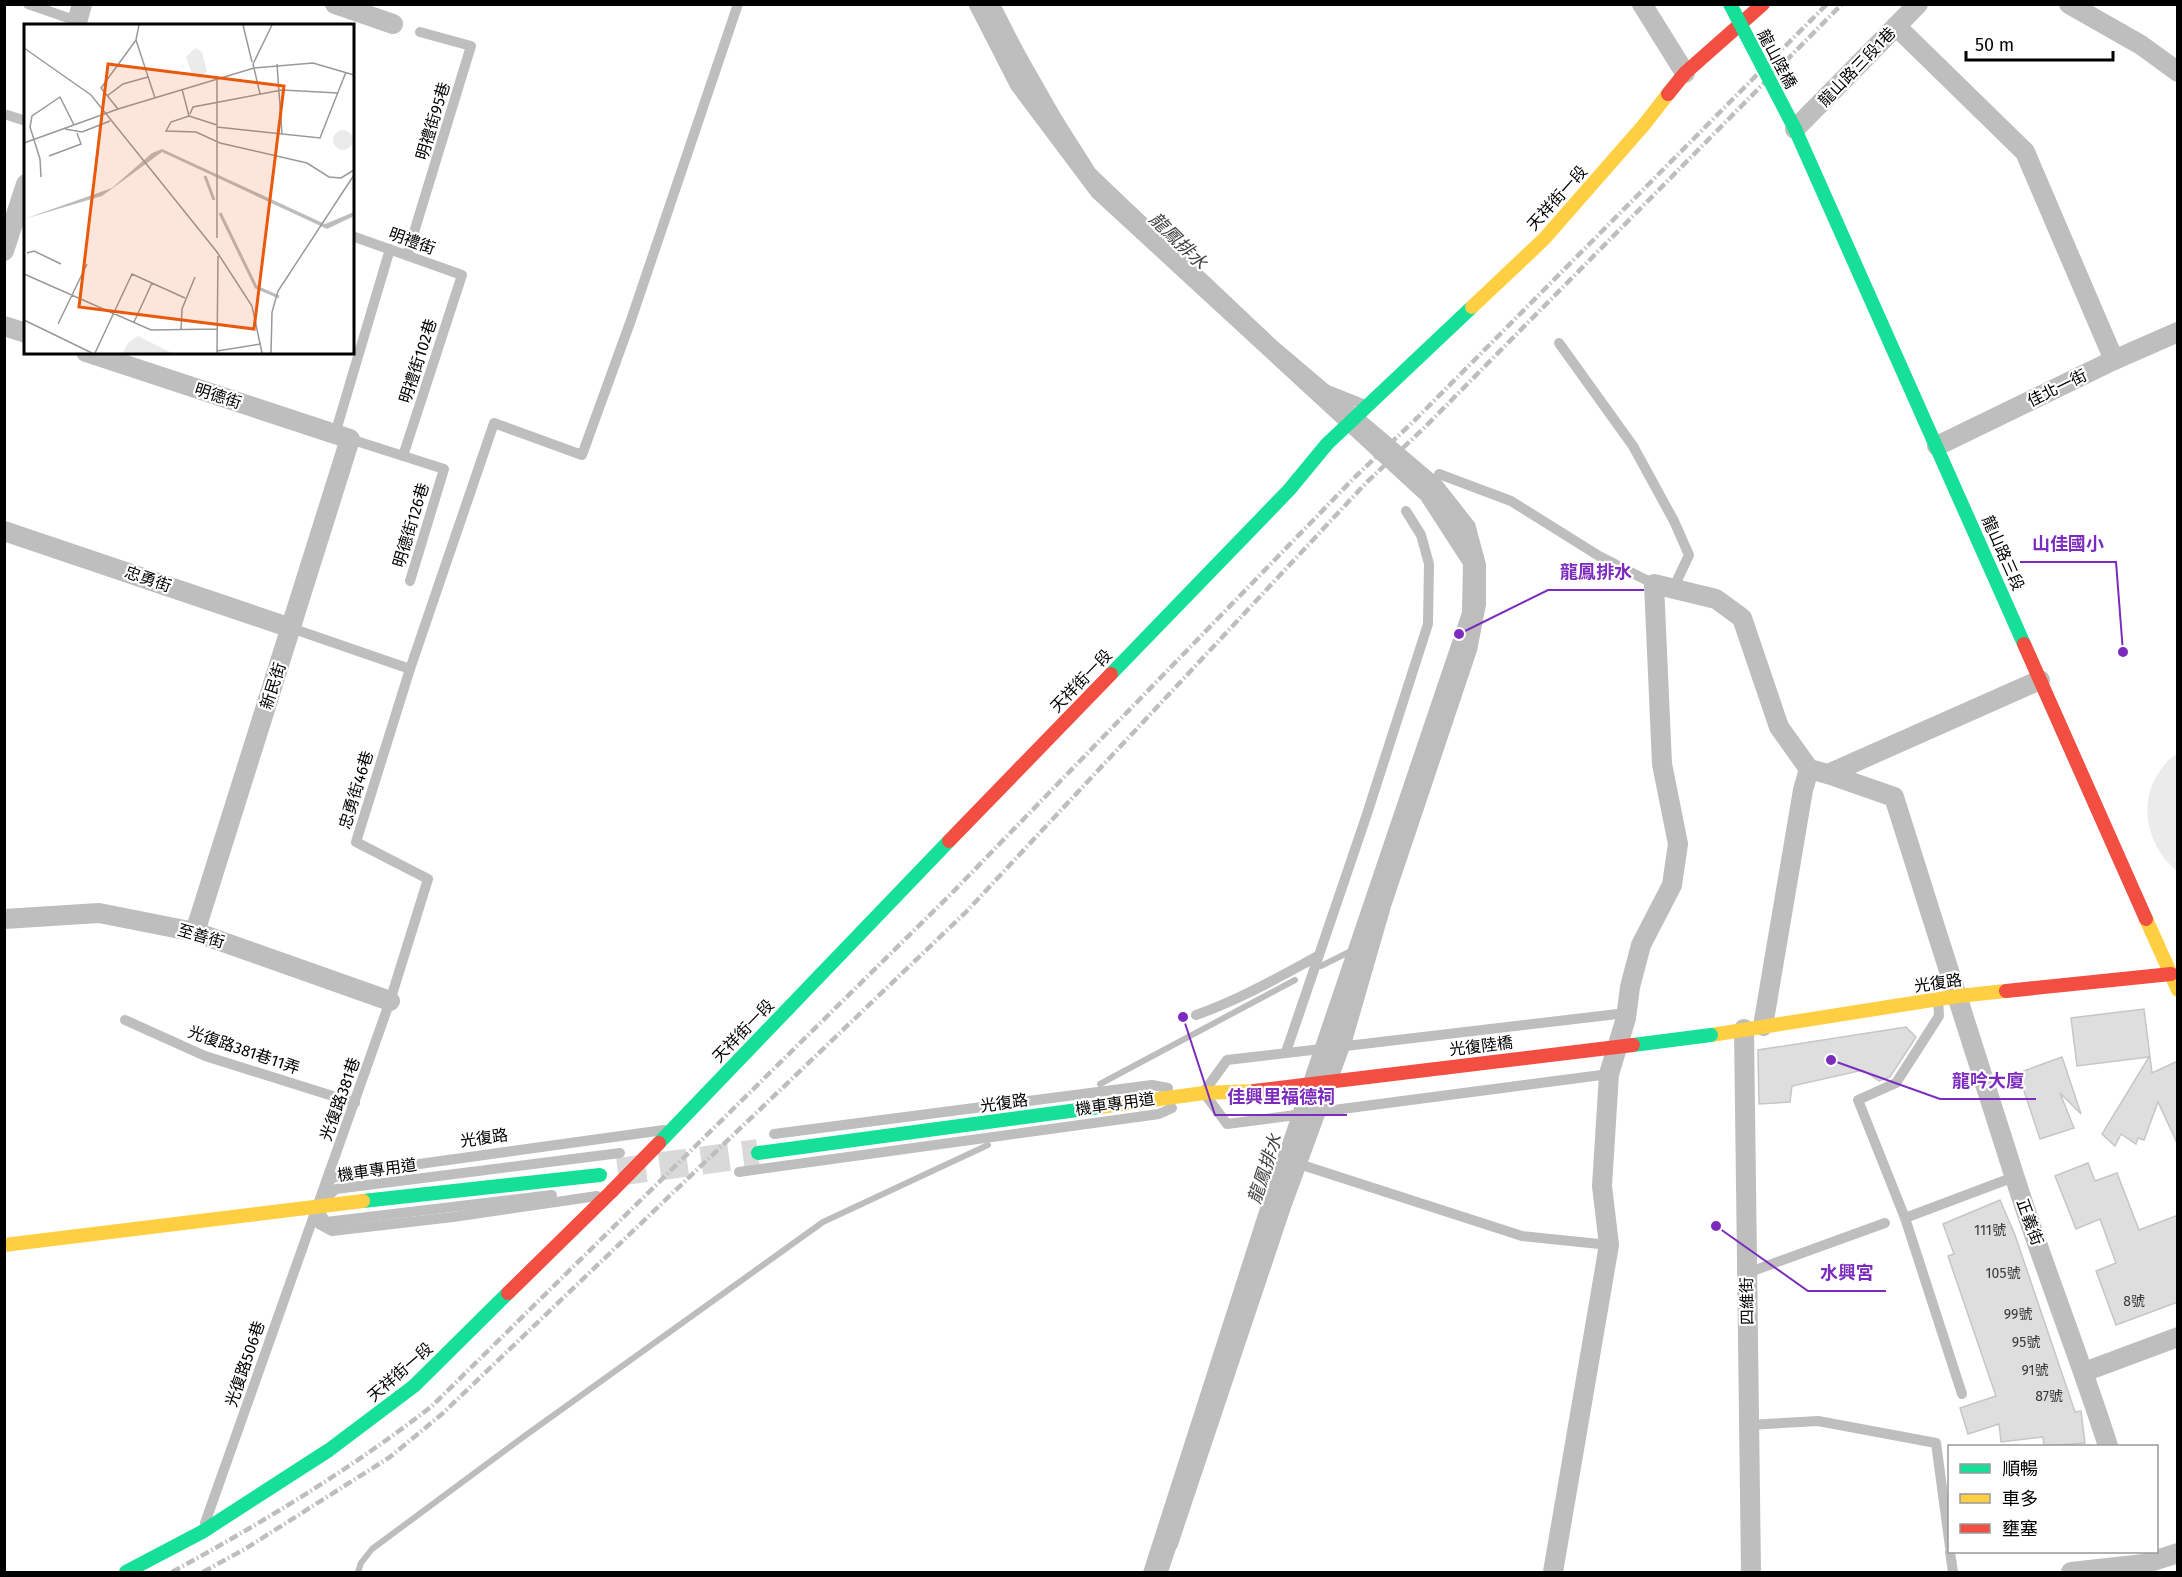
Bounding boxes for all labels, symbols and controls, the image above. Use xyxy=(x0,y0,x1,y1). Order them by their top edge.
street label: 龍山路三段1巷 xyxy=(1814,23,1900,111)
inset map xyxy=(24,24,354,354)
scale bar xyxy=(1966,24,2113,62)
street label: 龍山陸橋 xyxy=(1754,26,1800,92)
text: 50 m xyxy=(1975,34,2014,56)
street label: 明禮街95巷 xyxy=(412,80,454,162)
street label: 天祥街一段 xyxy=(1523,162,1591,234)
water label: 龍鳳排水 xyxy=(1144,208,1212,275)
street label: 明禮街 xyxy=(386,224,438,258)
street label: 明禮街102巷 xyxy=(395,316,441,406)
street label: 佳北一街 xyxy=(2024,365,2090,411)
street label: 明德街 xyxy=(192,380,244,412)
street label: 明德街126巷 xyxy=(389,480,433,570)
street label: 龍山路三段 xyxy=(1978,513,2028,593)
callout: 山佳國小 xyxy=(2020,526,2116,562)
text: 山佳國小 xyxy=(2032,533,2104,555)
callout: 龍鳳排水 xyxy=(1548,554,1644,590)
text: 龍鳳排水 xyxy=(1560,561,1632,583)
street label: 忠勇街 xyxy=(122,562,174,596)
street label: 天祥街一段 xyxy=(1046,646,1116,716)
street label: 新民街 xyxy=(257,660,289,712)
street label: 忠勇街46巷 xyxy=(335,748,377,832)
street label: 至善街 xyxy=(175,920,227,952)
street label: 光復路 xyxy=(1913,970,1963,996)
street label: 天祥街一段 xyxy=(708,996,778,1066)
street label: 光復路381巷11弄 xyxy=(186,1022,302,1078)
street label: 光復陸橋 xyxy=(1448,1033,1514,1059)
street label: 光復路381巷 xyxy=(316,1055,364,1143)
callout: 龍吟大廈 xyxy=(1940,1063,2036,1099)
text: 龍吟大廈 xyxy=(1952,1070,2024,1092)
callout: 佳興里福德祠 xyxy=(1215,1079,1347,1115)
text: 佳興里福德祠 xyxy=(1227,1086,1335,1108)
street label: 機車專用道 xyxy=(1074,1089,1156,1119)
street label: 光復路 xyxy=(979,1090,1029,1116)
street label: 光復路 xyxy=(459,1125,509,1151)
water label: 龍鳳排水 xyxy=(1243,1130,1287,1207)
street label: 機車專用道 xyxy=(336,1155,418,1185)
street label: 正義街 xyxy=(2013,1196,2047,1248)
house number: 111號 xyxy=(1974,1222,2006,1239)
callout: 水興宮 xyxy=(1808,1255,1886,1291)
text: 水興宮 xyxy=(1820,1262,1874,1284)
house number: 105號 xyxy=(1986,1265,2020,1282)
street label: 四維街 xyxy=(1737,1277,1757,1325)
house number: 8號 xyxy=(2123,1293,2145,1310)
house number: 99號 xyxy=(2004,1306,2032,1323)
street label: 光復路506巷 xyxy=(221,1319,269,1409)
house number: 95號 xyxy=(2012,1334,2040,1351)
street label: 天祥街一段 xyxy=(364,1339,436,1405)
house number: 91號 xyxy=(2021,1362,2049,1379)
house number: 87號 xyxy=(2035,1388,2063,1405)
legend xyxy=(1948,1445,2158,1553)
text: 順暢 xyxy=(2002,1458,2038,1480)
text: 車多 xyxy=(2002,1488,2038,1510)
text: 壅塞 xyxy=(2002,1518,2038,1540)

